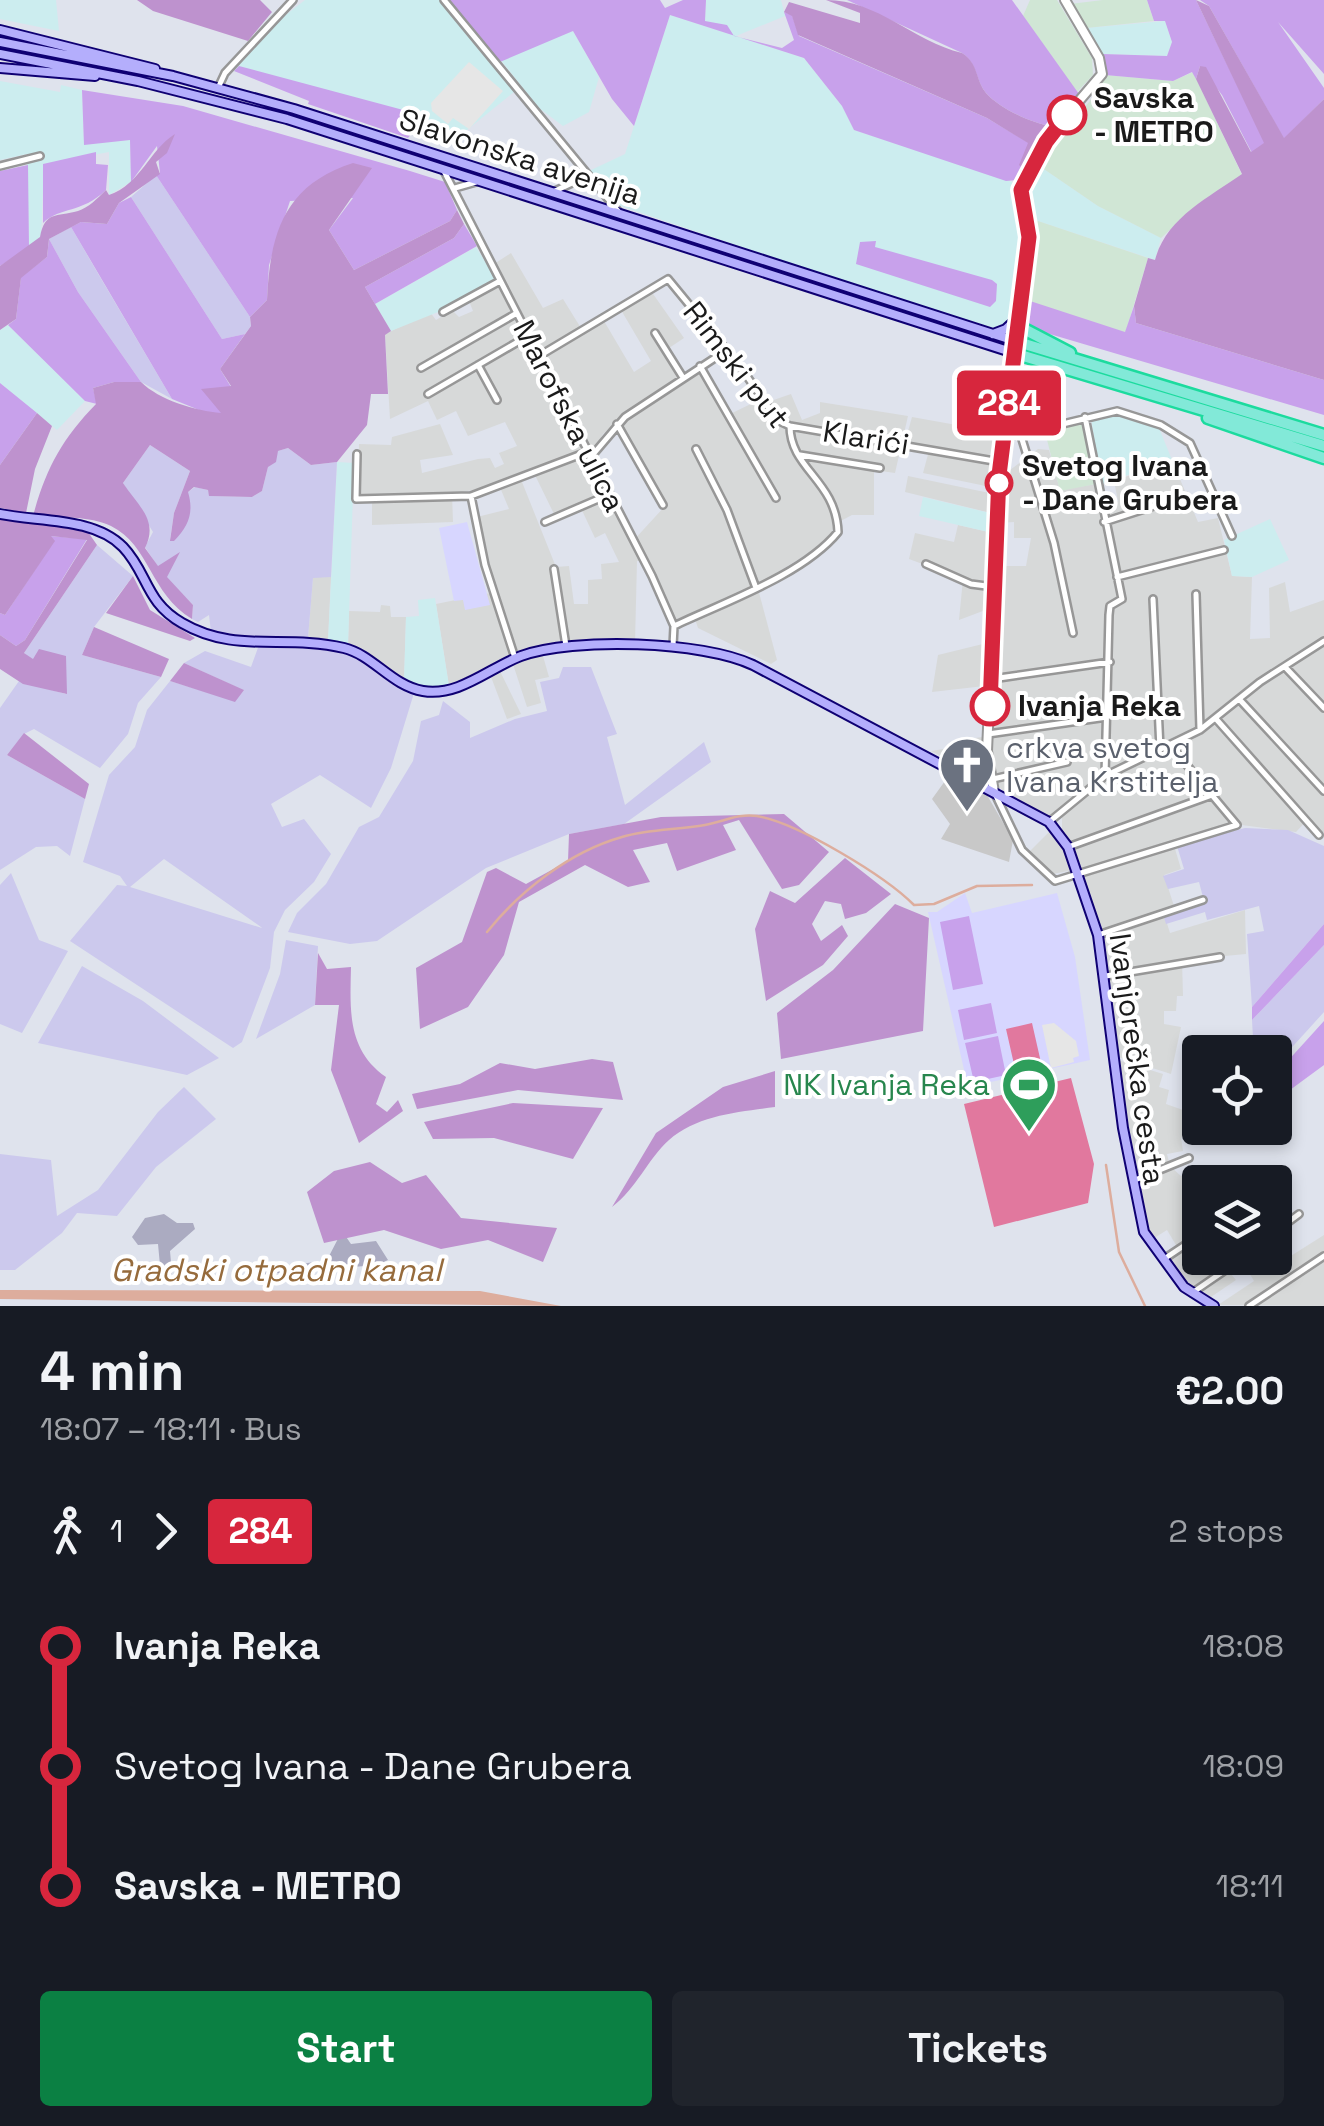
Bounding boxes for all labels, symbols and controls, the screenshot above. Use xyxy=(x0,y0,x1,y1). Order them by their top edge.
place label: Savska - METRO xyxy=(1094,78,1214,151)
marker: Savska - METRO xyxy=(1048,96,1086,134)
street label: Slavonska avenija xyxy=(395,99,646,214)
street label: Rimski put xyxy=(675,293,798,436)
street label: Marofska ulica xyxy=(504,313,634,518)
line badge: 284 xyxy=(952,370,1066,436)
text: 284 xyxy=(977,381,1041,425)
street label: Klarići xyxy=(820,411,912,464)
place label: Svetog Ivana - Dane Grubera xyxy=(1022,446,1238,519)
marker: Svetog Ivana - Dane Grubera xyxy=(986,470,1012,496)
place label: Ivanja Reka xyxy=(1018,686,1181,725)
marker: Ivanja Reka xyxy=(971,687,1009,725)
place label: crkva svetog Ivana Krstitelja xyxy=(1006,728,1219,801)
church icon: crkva svetog Ivana Krstitelja xyxy=(937,735,997,814)
street label: Ivanjorečka cesta xyxy=(1101,930,1174,1187)
map controls xyxy=(1182,1035,1292,1275)
button: locate xyxy=(1182,1035,1292,1145)
sports icon: NK Ivanja Reka xyxy=(999,1055,1059,1134)
place label: NK Ivanja Reka xyxy=(783,1065,990,1104)
button: layers xyxy=(1182,1165,1292,1275)
water label: Gradski otpadni kanal xyxy=(110,1250,445,1290)
text: 4 min xyxy=(40,1336,184,1406)
text: €2.00 xyxy=(1176,1367,1284,1415)
text: 18:07 – 18:11 · Bus xyxy=(40,1409,302,1449)
icon: walk xyxy=(40,1504,95,1559)
icon: forward xyxy=(138,1504,193,1559)
text: 284 xyxy=(228,1509,292,1553)
text: 1 xyxy=(110,1511,123,1551)
text: 2 stops xyxy=(1169,1511,1284,1551)
text: Ivanja Reka xyxy=(114,1622,321,1670)
text: 18:08 xyxy=(1202,1626,1284,1666)
text: Svetog Ivana - Dane Grubera xyxy=(114,1742,632,1790)
text: 18:09 xyxy=(1202,1746,1284,1786)
text: Savska - METRO xyxy=(114,1862,402,1910)
text: 18:11 xyxy=(1216,1866,1284,1906)
button: Start xyxy=(40,1991,652,2106)
button: Tickets xyxy=(672,1991,1284,2106)

